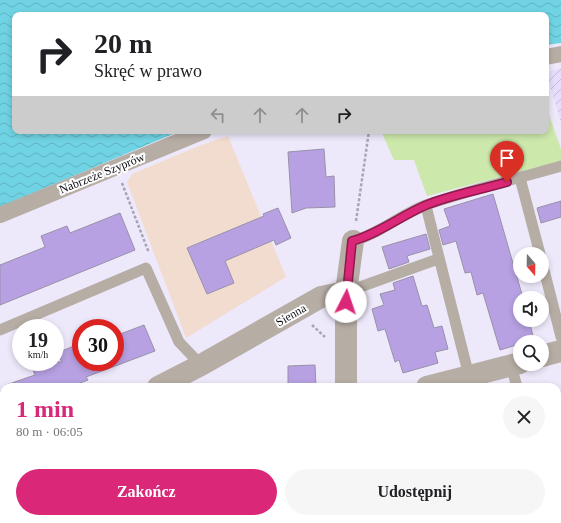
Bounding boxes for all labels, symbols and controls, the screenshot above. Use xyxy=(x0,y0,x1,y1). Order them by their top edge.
icon: right xyxy=(28,28,80,80)
text: 20 m xyxy=(94,28,152,59)
text: Skręć w prawo xyxy=(94,61,202,81)
icon: left xyxy=(207,104,229,126)
icon: ahead xyxy=(249,104,271,126)
icon: ahead xyxy=(291,104,313,126)
icon: right xyxy=(333,104,355,126)
pin xyxy=(490,141,524,182)
icon: arrive xyxy=(496,147,518,169)
street label: Nabrzeże Szyprów xyxy=(57,149,147,197)
north arrow xyxy=(513,247,549,283)
map controls xyxy=(513,247,549,371)
position arrow xyxy=(325,281,367,323)
button: sound xyxy=(513,291,549,327)
street label: Sienna xyxy=(273,300,309,329)
speed limit sign: 30 xyxy=(72,319,124,371)
text: 19 xyxy=(28,329,48,351)
button: search xyxy=(513,335,549,371)
text: km/h xyxy=(28,349,48,360)
text: 1 min xyxy=(16,396,74,422)
button: close xyxy=(503,396,545,438)
text: 80 m · 06:05 xyxy=(16,424,83,439)
button: Zakończ xyxy=(16,469,277,515)
button: Udostępnij xyxy=(285,469,545,515)

